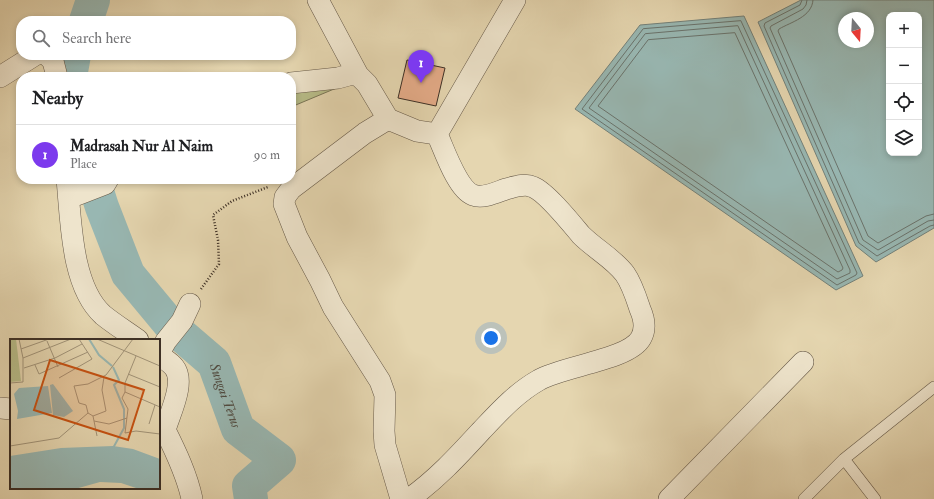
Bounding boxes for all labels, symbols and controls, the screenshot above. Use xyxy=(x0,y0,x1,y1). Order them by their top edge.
north arrow xyxy=(838,12,874,48)
map controls xyxy=(886,12,922,156)
button: + xyxy=(886,12,922,48)
search box xyxy=(16,16,296,60)
icon: search xyxy=(30,27,52,49)
text: Search here xyxy=(62,29,131,48)
button: − xyxy=(886,48,922,84)
pin: 1 xyxy=(408,50,434,83)
button: locate xyxy=(886,84,922,120)
text: Nearby xyxy=(32,88,83,109)
button: layers xyxy=(886,120,922,156)
text: Madrasah Nur Al Naim xyxy=(70,137,213,156)
text: 1 xyxy=(43,147,47,163)
text: 90 m xyxy=(254,147,280,163)
text: Place xyxy=(70,156,97,172)
your location xyxy=(481,328,501,348)
inset map xyxy=(10,339,160,489)
water label: Sungai Terus xyxy=(205,360,245,431)

